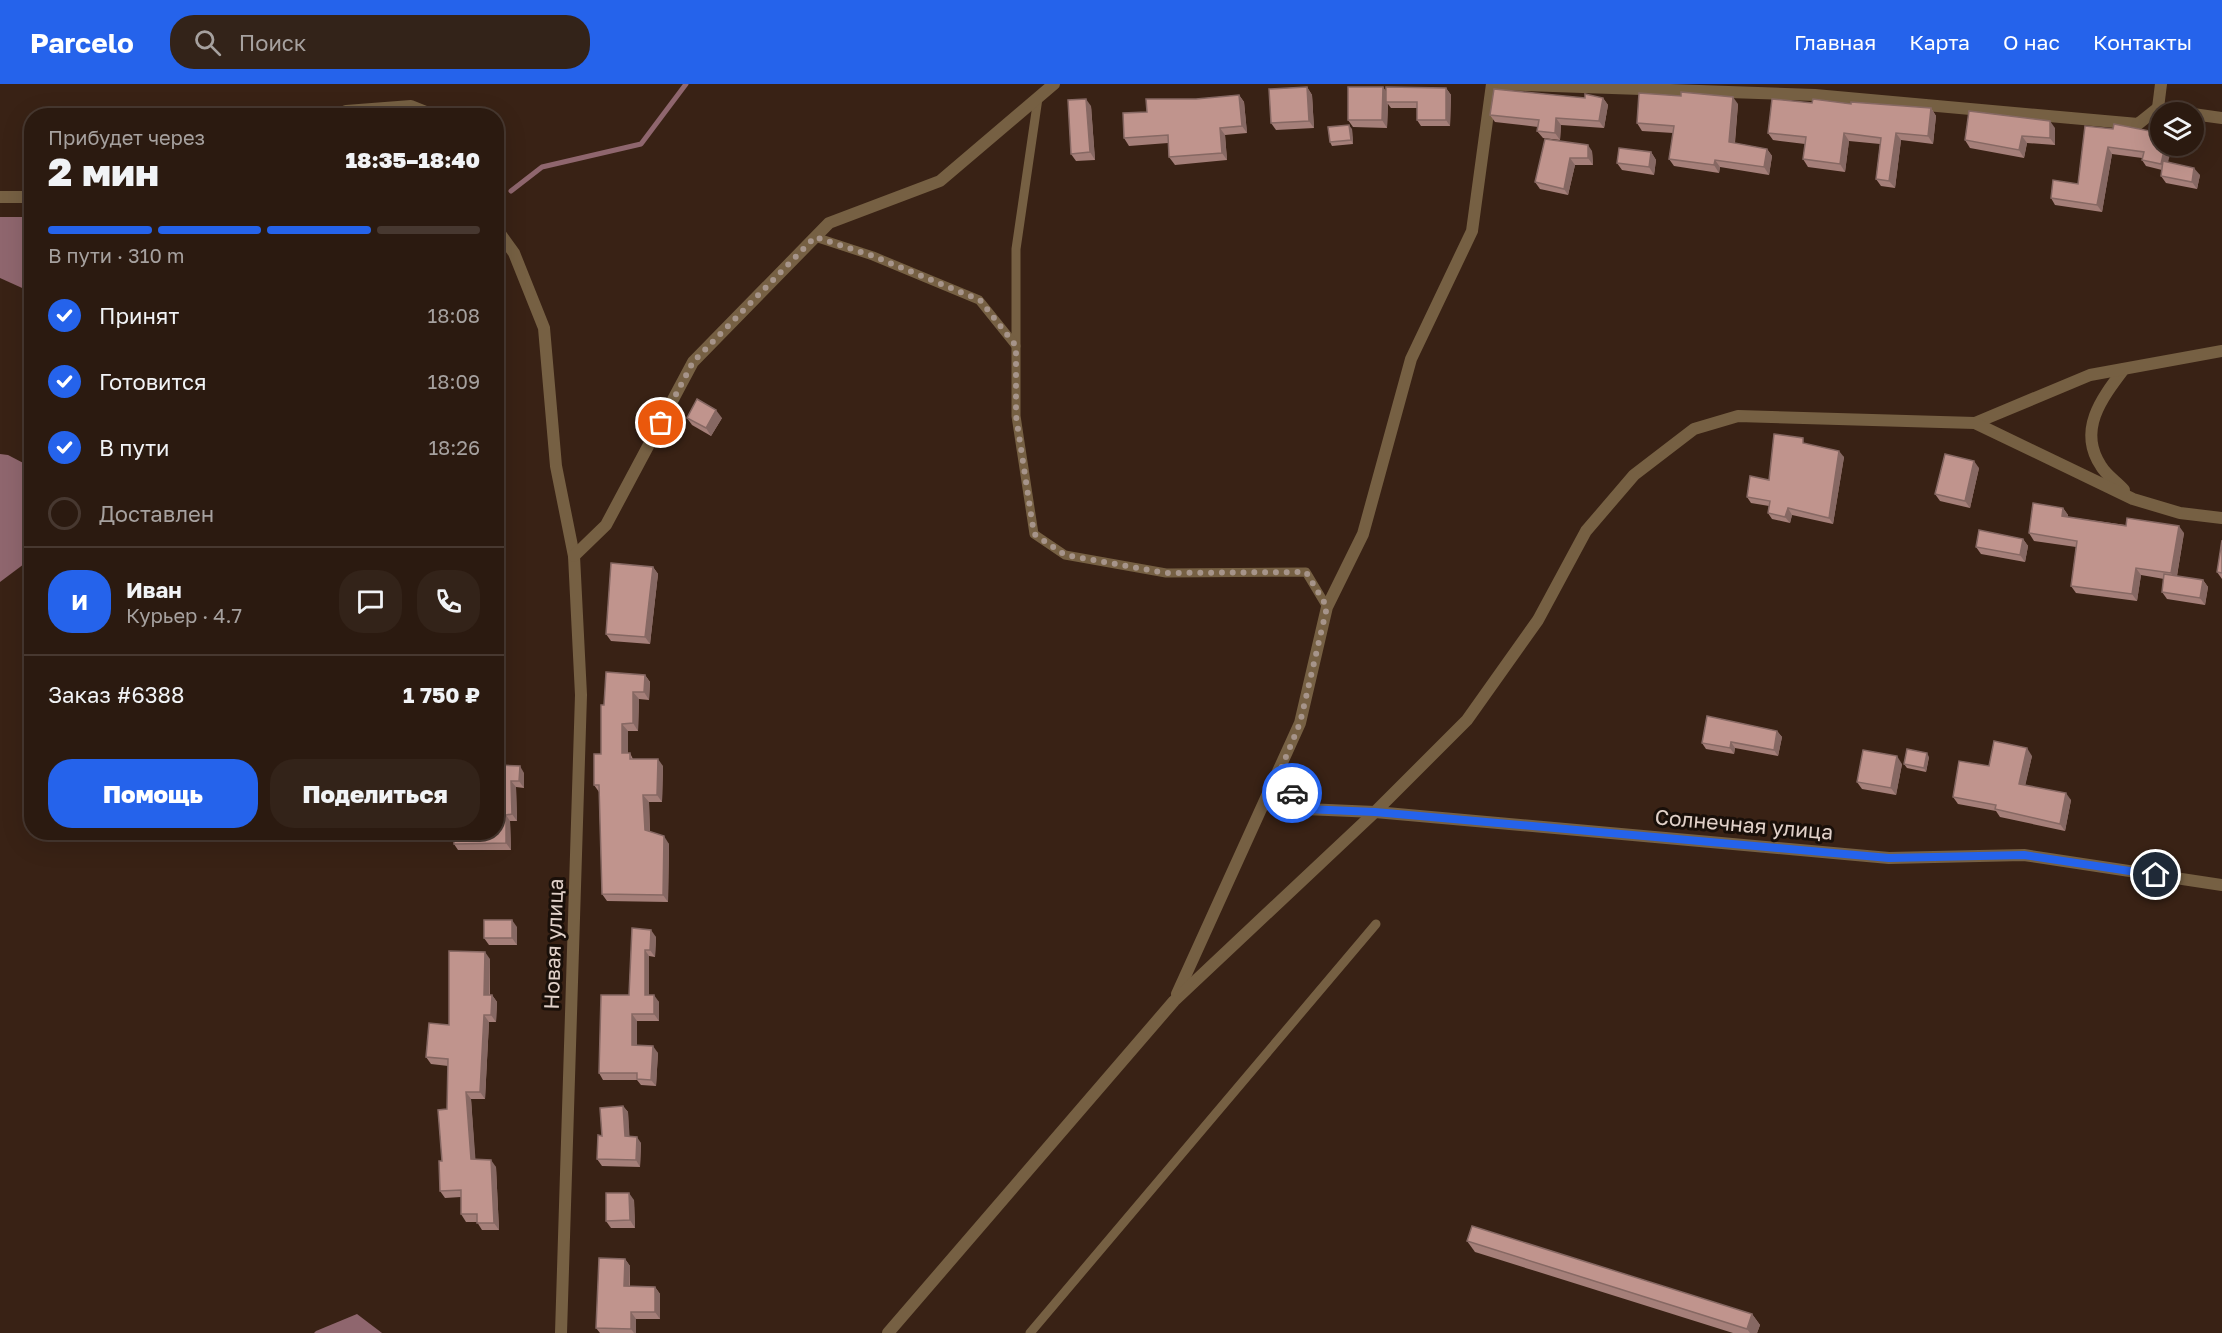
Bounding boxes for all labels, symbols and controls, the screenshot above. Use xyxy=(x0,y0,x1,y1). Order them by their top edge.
search box xyxy=(170,15,590,69)
text: Parcelo xyxy=(30,26,134,59)
icon: search xyxy=(191,26,224,59)
text: Поиск xyxy=(239,29,307,56)
text: Главная xyxy=(1794,29,1876,55)
text: Карта xyxy=(1909,29,1970,55)
text: О нас xyxy=(2003,29,2060,55)
text: Контакты xyxy=(2093,29,2192,55)
map controls xyxy=(2150,102,2204,156)
button: layers xyxy=(2150,102,2204,156)
text: Прибудет через xyxy=(48,125,205,149)
text: 18:35–18:40 xyxy=(345,146,480,173)
text: 2 мин xyxy=(48,148,159,195)
text: В пути · 310 m xyxy=(48,243,185,267)
icon: check xyxy=(48,299,81,332)
text: Принят xyxy=(99,302,179,329)
text: 18:08 xyxy=(428,303,480,327)
icon: check xyxy=(48,365,81,398)
text: Готовится xyxy=(99,368,207,395)
text: 18:09 xyxy=(428,369,480,393)
pin xyxy=(635,397,686,448)
icon: bag xyxy=(644,406,677,439)
icon: check xyxy=(48,431,81,464)
text: В пути xyxy=(99,434,169,461)
text: 18:26 xyxy=(428,435,480,459)
text: Доставлен xyxy=(99,500,214,527)
button: chat xyxy=(339,570,402,633)
button: phone xyxy=(417,570,480,633)
text: Иван xyxy=(126,576,182,603)
text: И xyxy=(71,588,88,615)
text: Курьер · 4.7 xyxy=(126,603,242,627)
text: Заказ #6388 xyxy=(48,681,184,708)
text: 1 750 ₽ xyxy=(403,681,480,708)
button: Помощь xyxy=(48,759,258,828)
button: Поделиться xyxy=(270,759,480,828)
courier xyxy=(1262,763,1322,823)
icon: car xyxy=(1276,777,1309,810)
street label: Солнечная улица xyxy=(1654,803,1834,845)
pin xyxy=(2130,849,2181,900)
icon: home xyxy=(2139,858,2172,891)
street label: Новая улица xyxy=(538,878,568,1010)

